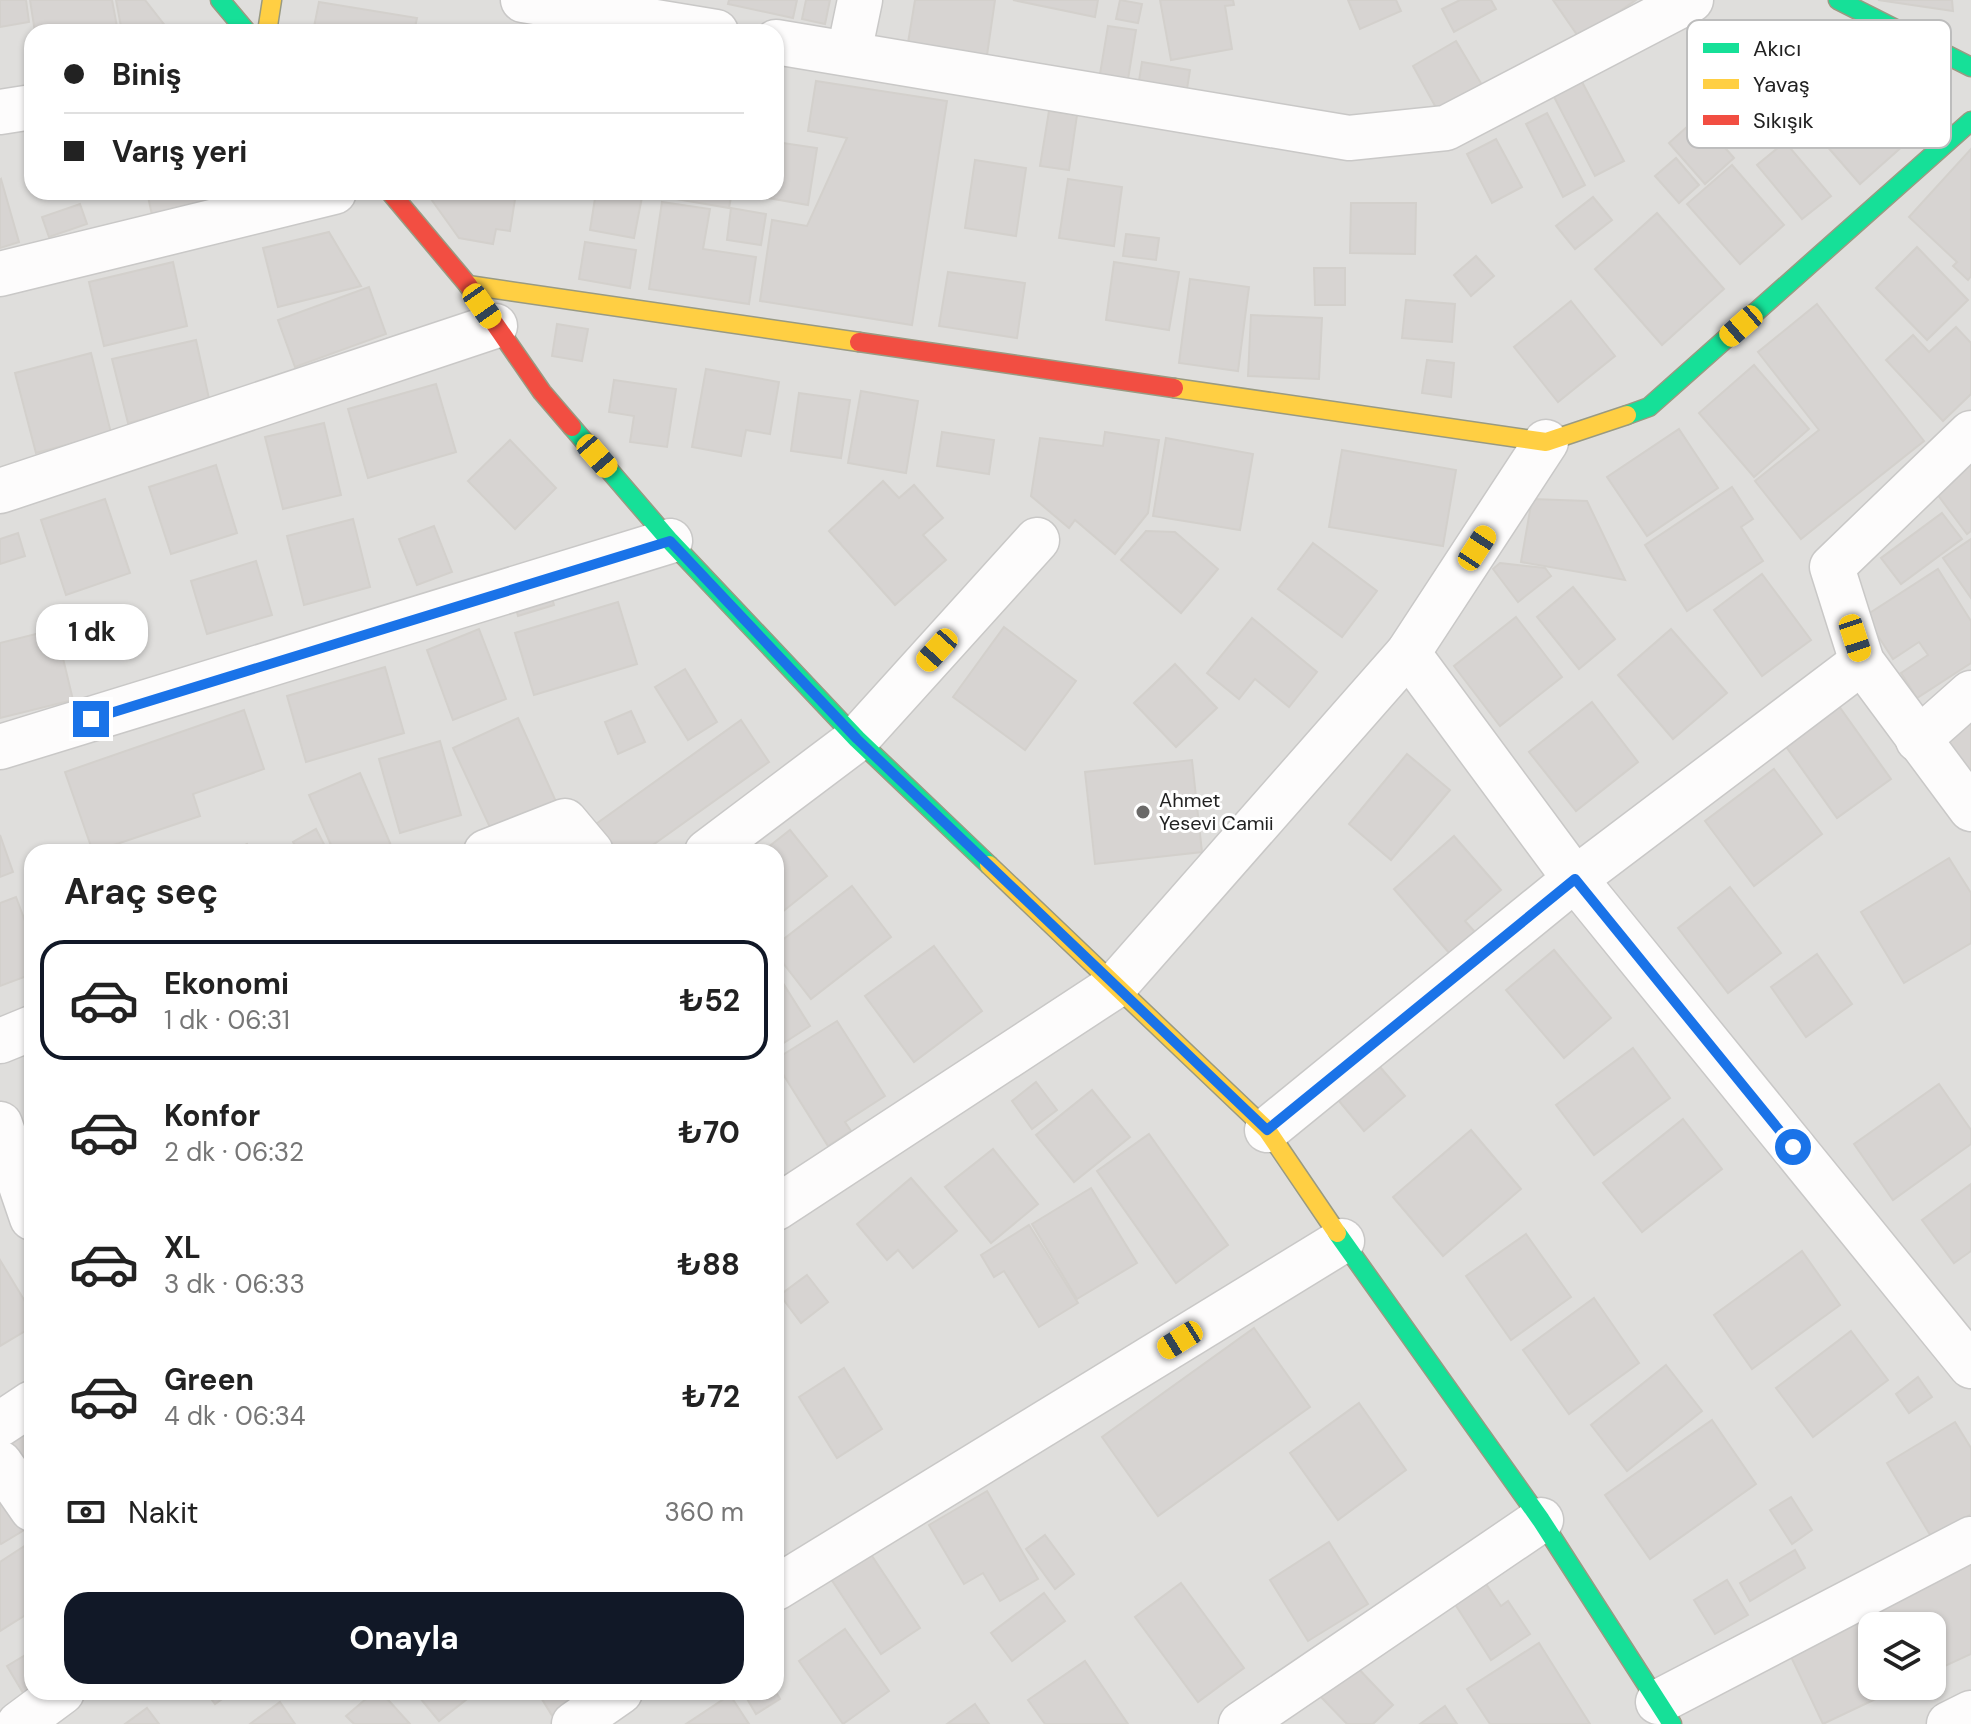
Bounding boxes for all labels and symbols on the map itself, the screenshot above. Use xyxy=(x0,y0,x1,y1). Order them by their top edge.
legend xyxy=(1687,20,1951,148)
text: Akıcı xyxy=(1753,34,1801,63)
text: Yavaş xyxy=(1753,70,1810,99)
text: Sıkışık xyxy=(1753,106,1814,135)
car xyxy=(458,279,506,333)
car xyxy=(1715,301,1767,351)
car xyxy=(572,430,622,482)
car xyxy=(1454,521,1500,575)
callout: 1 dk xyxy=(35,603,147,659)
car xyxy=(1836,611,1874,665)
car xyxy=(912,624,962,676)
route end xyxy=(73,701,109,737)
place label: Ahmet Yesevi Camii xyxy=(1159,787,1274,836)
marker: Ahmet Yesevi Camii xyxy=(1134,803,1152,821)
route start xyxy=(1775,1129,1811,1165)
car xyxy=(1153,1317,1207,1363)

